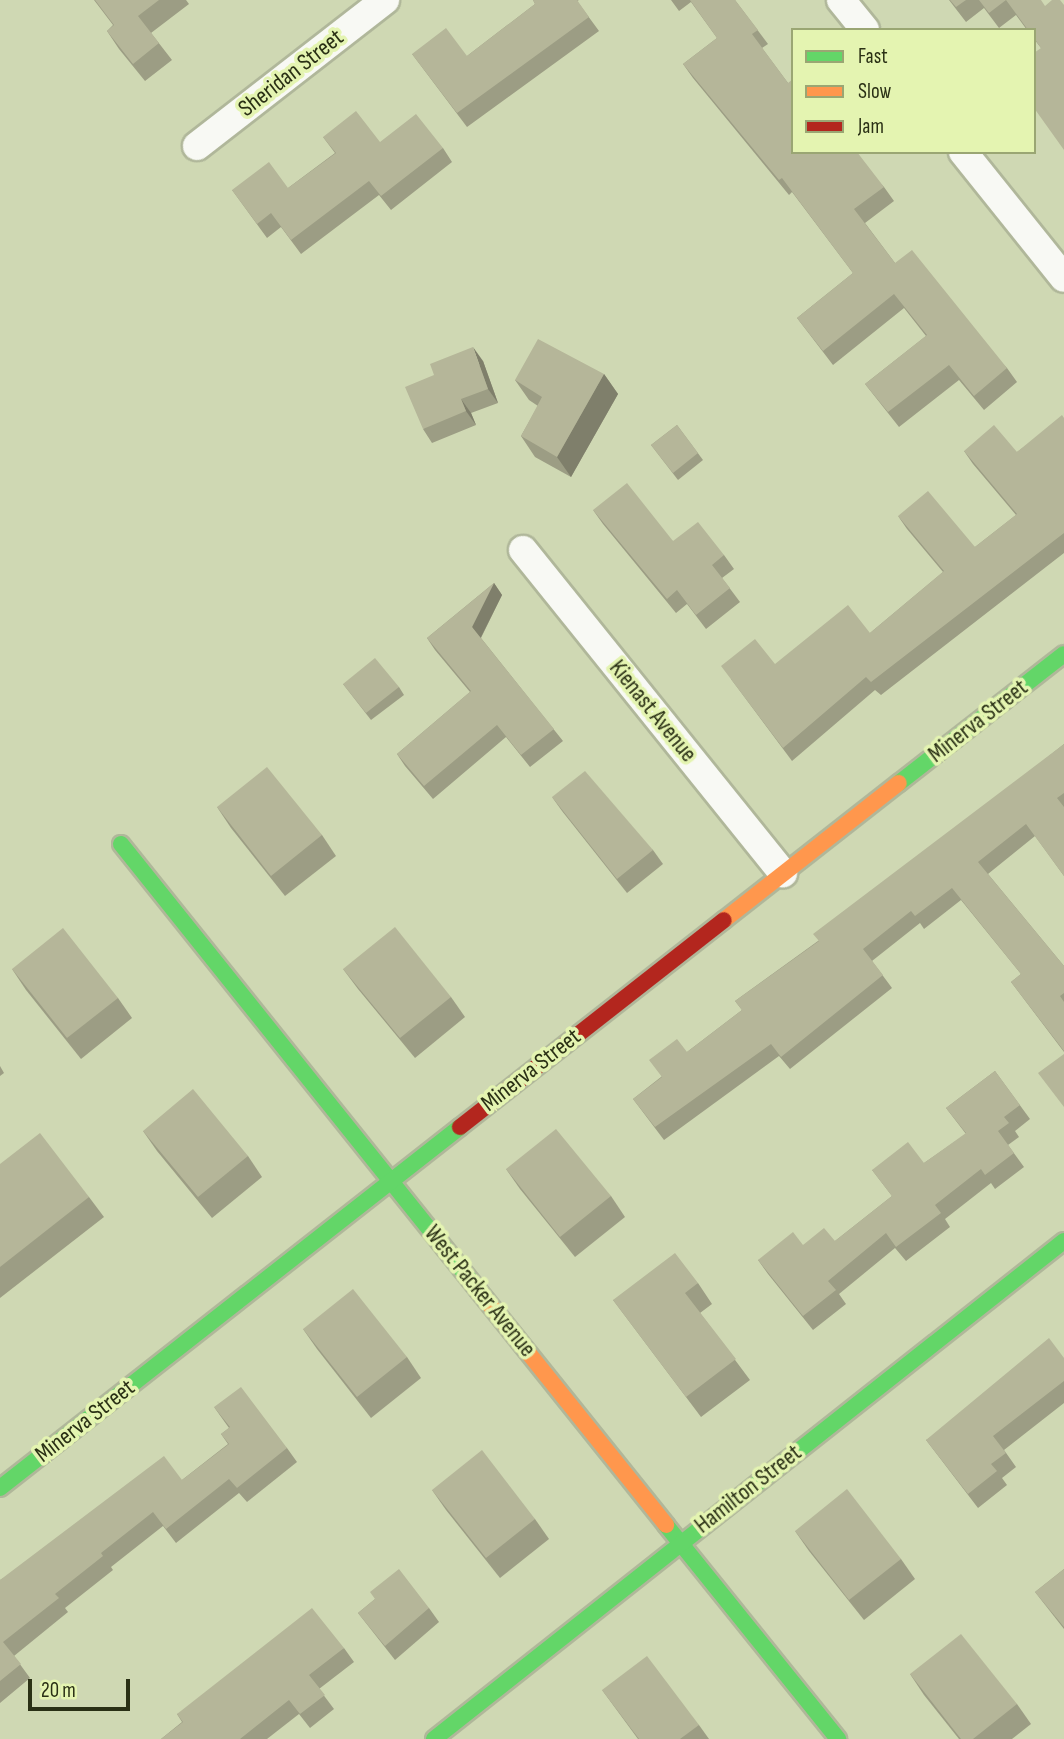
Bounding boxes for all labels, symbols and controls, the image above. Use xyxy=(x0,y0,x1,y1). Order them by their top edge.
street label: Sheridan Street xyxy=(233,23,349,123)
legend xyxy=(791,28,1036,154)
text: Fast xyxy=(858,44,888,69)
text: Slow xyxy=(858,79,891,104)
text: Jam xyxy=(858,114,884,139)
street label: Kienast Avenue xyxy=(603,654,703,768)
street label: Minerva Street xyxy=(923,673,1033,769)
street label: Minerva Street xyxy=(476,1022,586,1118)
street label: West Packer Avenue xyxy=(418,1219,542,1363)
street label: Minerva Street xyxy=(30,1373,140,1469)
street label: Hamilton Street xyxy=(689,1438,807,1540)
scale bar xyxy=(32,1666,133,1710)
text: 20 m xyxy=(41,1678,76,1703)

